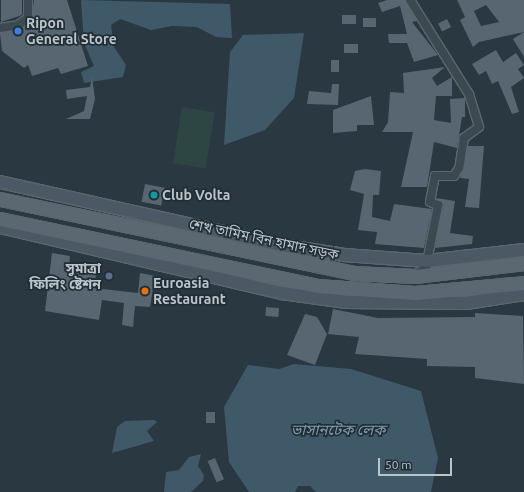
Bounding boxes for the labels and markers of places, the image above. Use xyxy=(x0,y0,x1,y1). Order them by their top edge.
place label: Ripon General Store xyxy=(26,15,117,48)
marker: Ripon General Store xyxy=(13,26,23,36)
place label: Club Volta xyxy=(162,187,230,203)
marker: Club Volta xyxy=(149,190,159,200)
place label: সুমাত্রা ফিলিং ষ্টেশন xyxy=(29,260,101,292)
marker: সুমাত্রা ফিলিং ষ্টেশন xyxy=(104,271,114,281)
place label: Euroasia Restaurant xyxy=(153,275,226,308)
marker: Euroasia Restaurant xyxy=(140,286,150,296)

